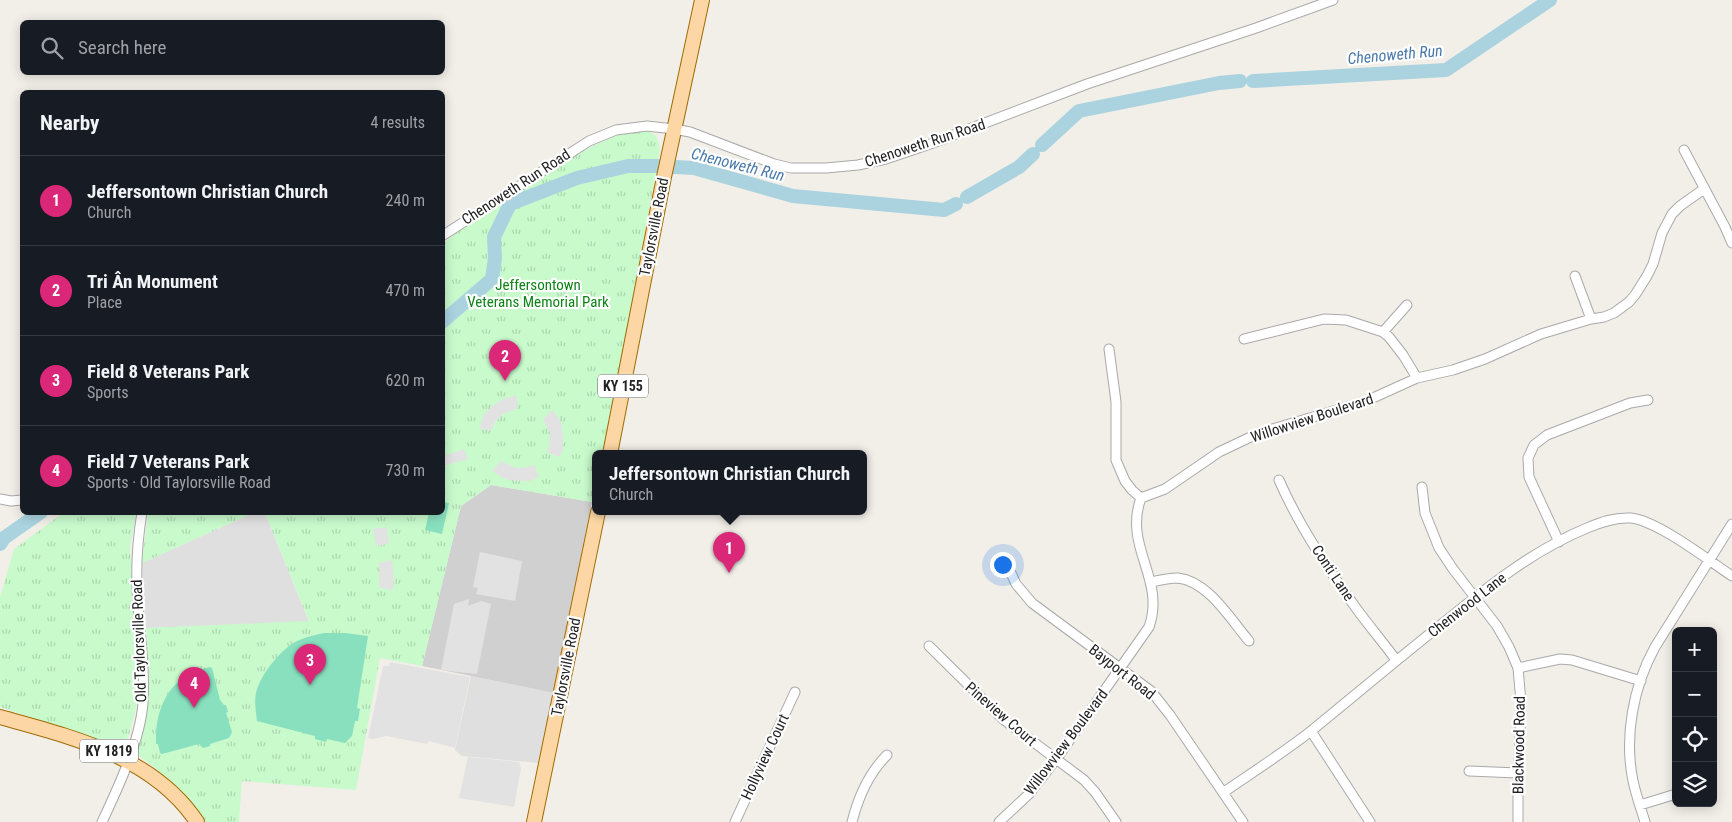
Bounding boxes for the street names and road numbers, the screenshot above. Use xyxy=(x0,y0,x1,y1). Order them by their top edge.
street label: Chenoweth Run Road xyxy=(863,115,987,171)
street label: Chenoweth Run Road xyxy=(458,145,574,229)
street label: Taylorsville Road xyxy=(636,176,672,278)
road number: KY 155 xyxy=(598,374,648,398)
street label: Willowview Boulevard xyxy=(1248,390,1376,446)
street label: Conti Lane xyxy=(1308,542,1358,604)
street label: Chenwood Lane xyxy=(1424,569,1510,641)
street label: Old Taylorsville Road xyxy=(128,579,150,703)
street label: Taylorsville Road xyxy=(548,616,584,718)
street label: Bayport Road xyxy=(1085,640,1159,704)
street label: Pineview Court xyxy=(962,678,1040,750)
street label: Willowview Boulevard xyxy=(1020,686,1112,798)
street label: Blackwood Road xyxy=(1509,696,1529,794)
street label: Hollyview Court xyxy=(737,711,793,803)
road number: KY 1819 xyxy=(80,739,138,762)

